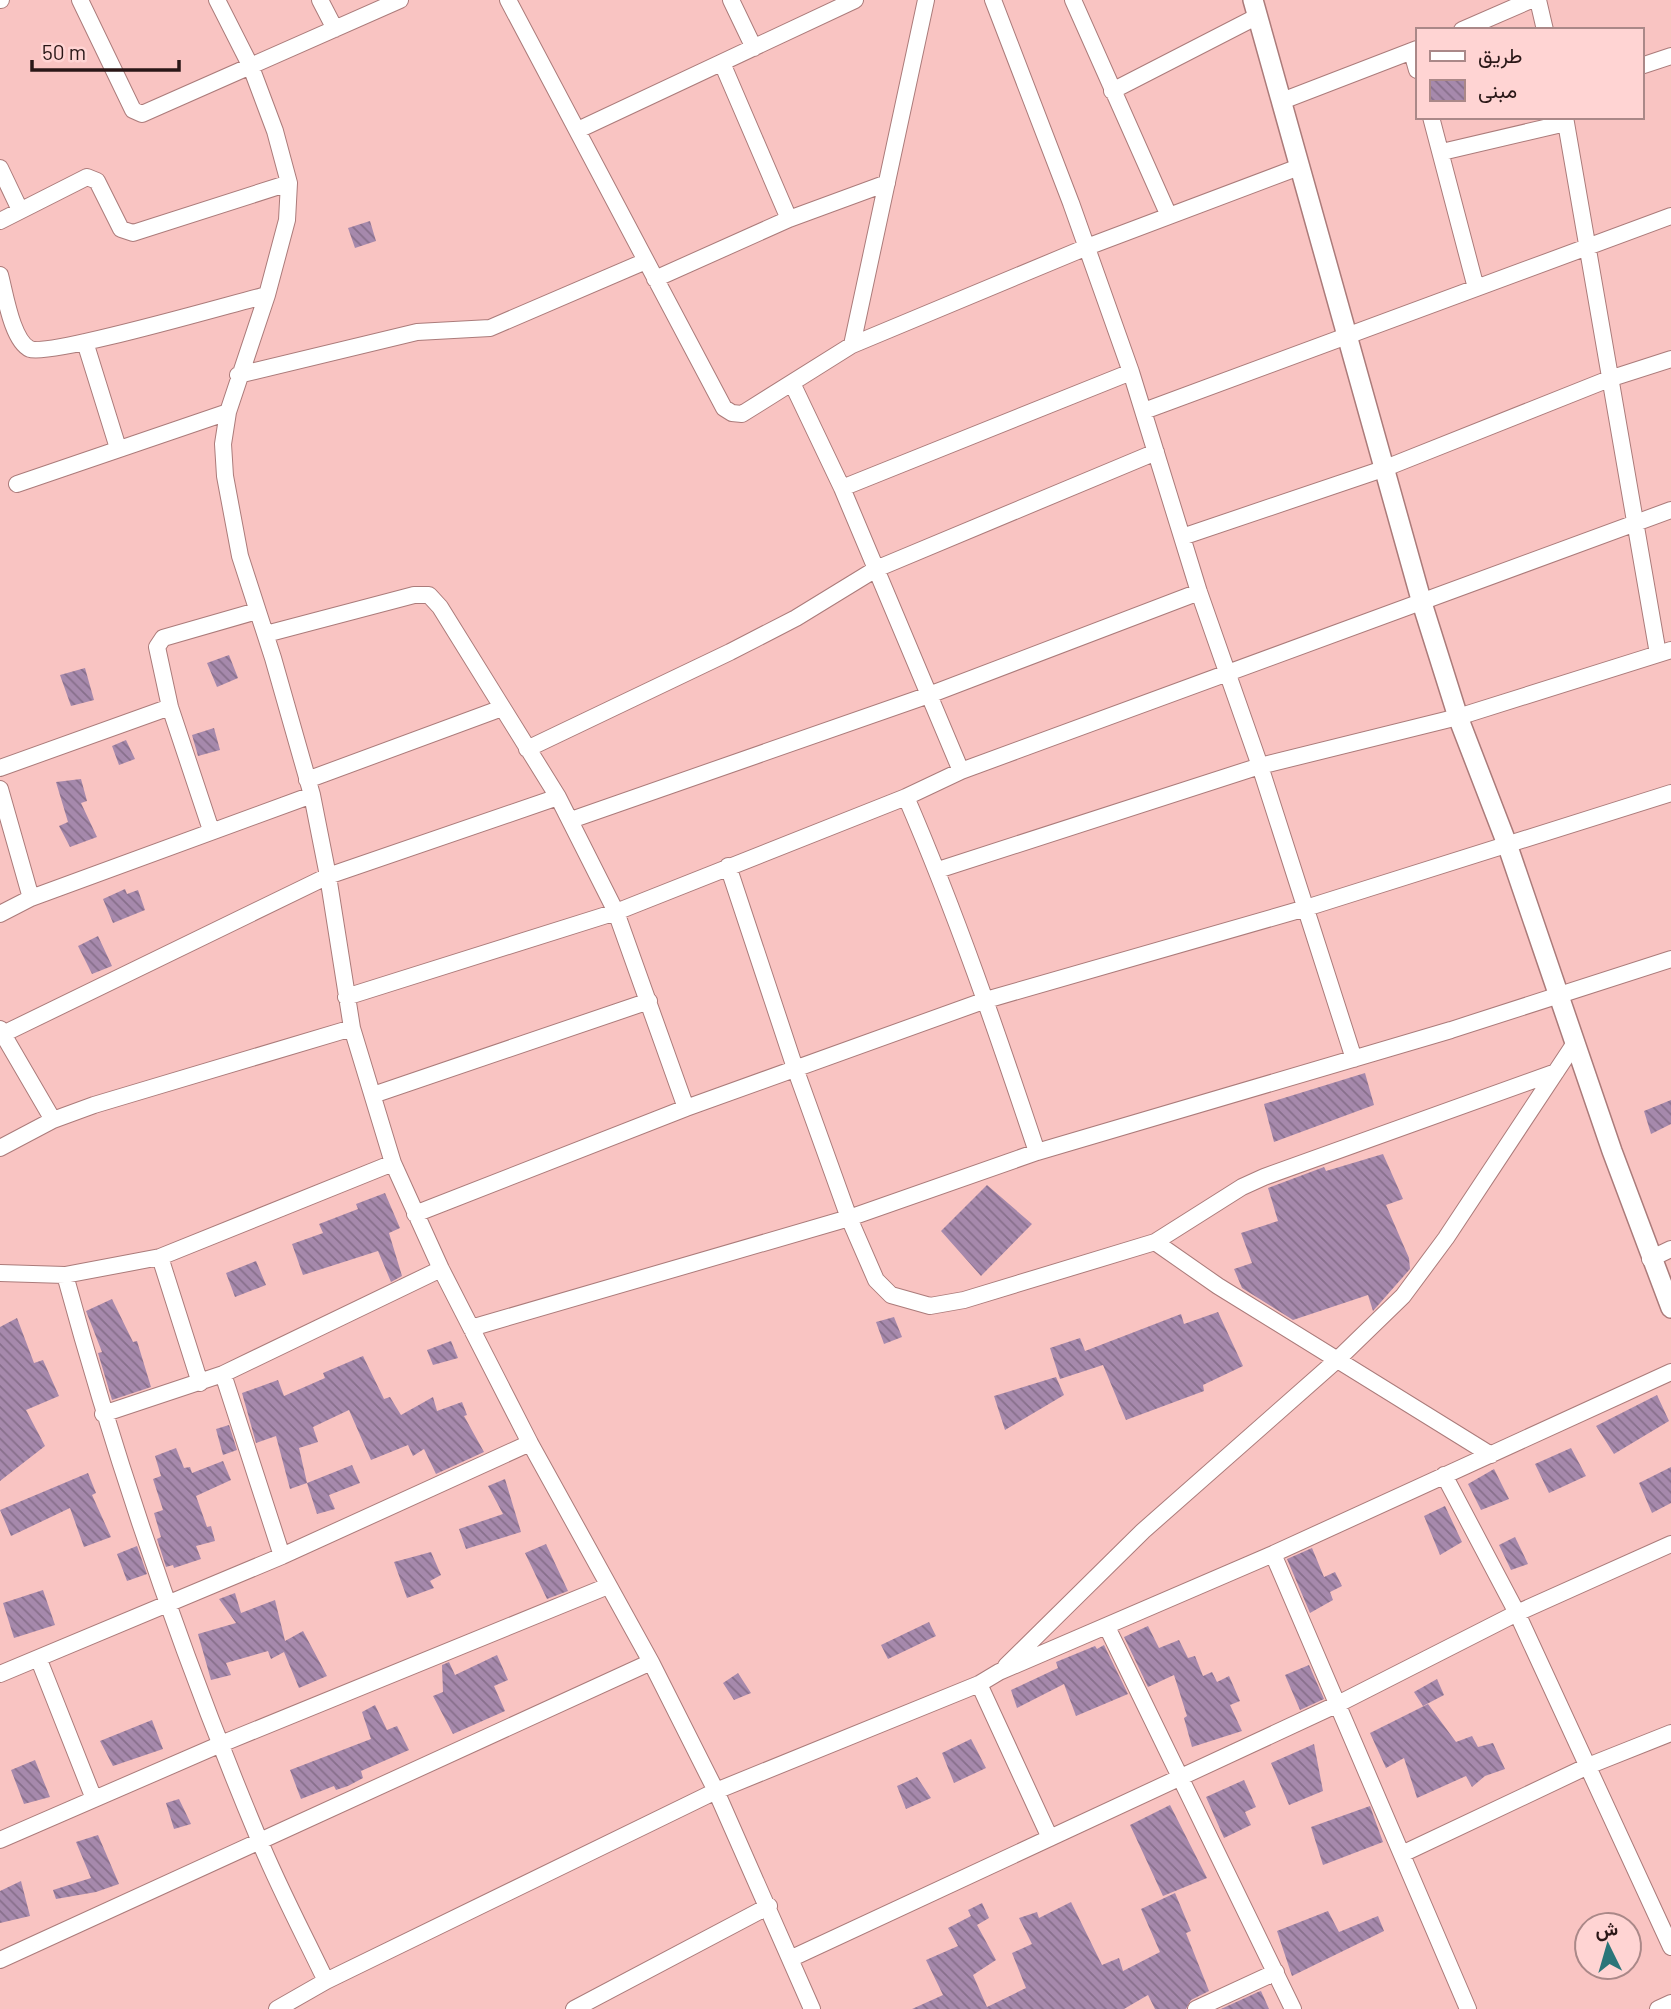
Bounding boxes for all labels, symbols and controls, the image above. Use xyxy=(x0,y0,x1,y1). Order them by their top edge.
scale bar xyxy=(32,28,178,72)
legend xyxy=(1416,28,1643,119)
text: 50 m xyxy=(42,39,86,64)
text: طريق xyxy=(1478,42,1523,69)
text: مبنى xyxy=(1478,77,1517,103)
north arrow xyxy=(1573,1911,1643,1981)
text: ش xyxy=(1594,1916,1619,1942)

